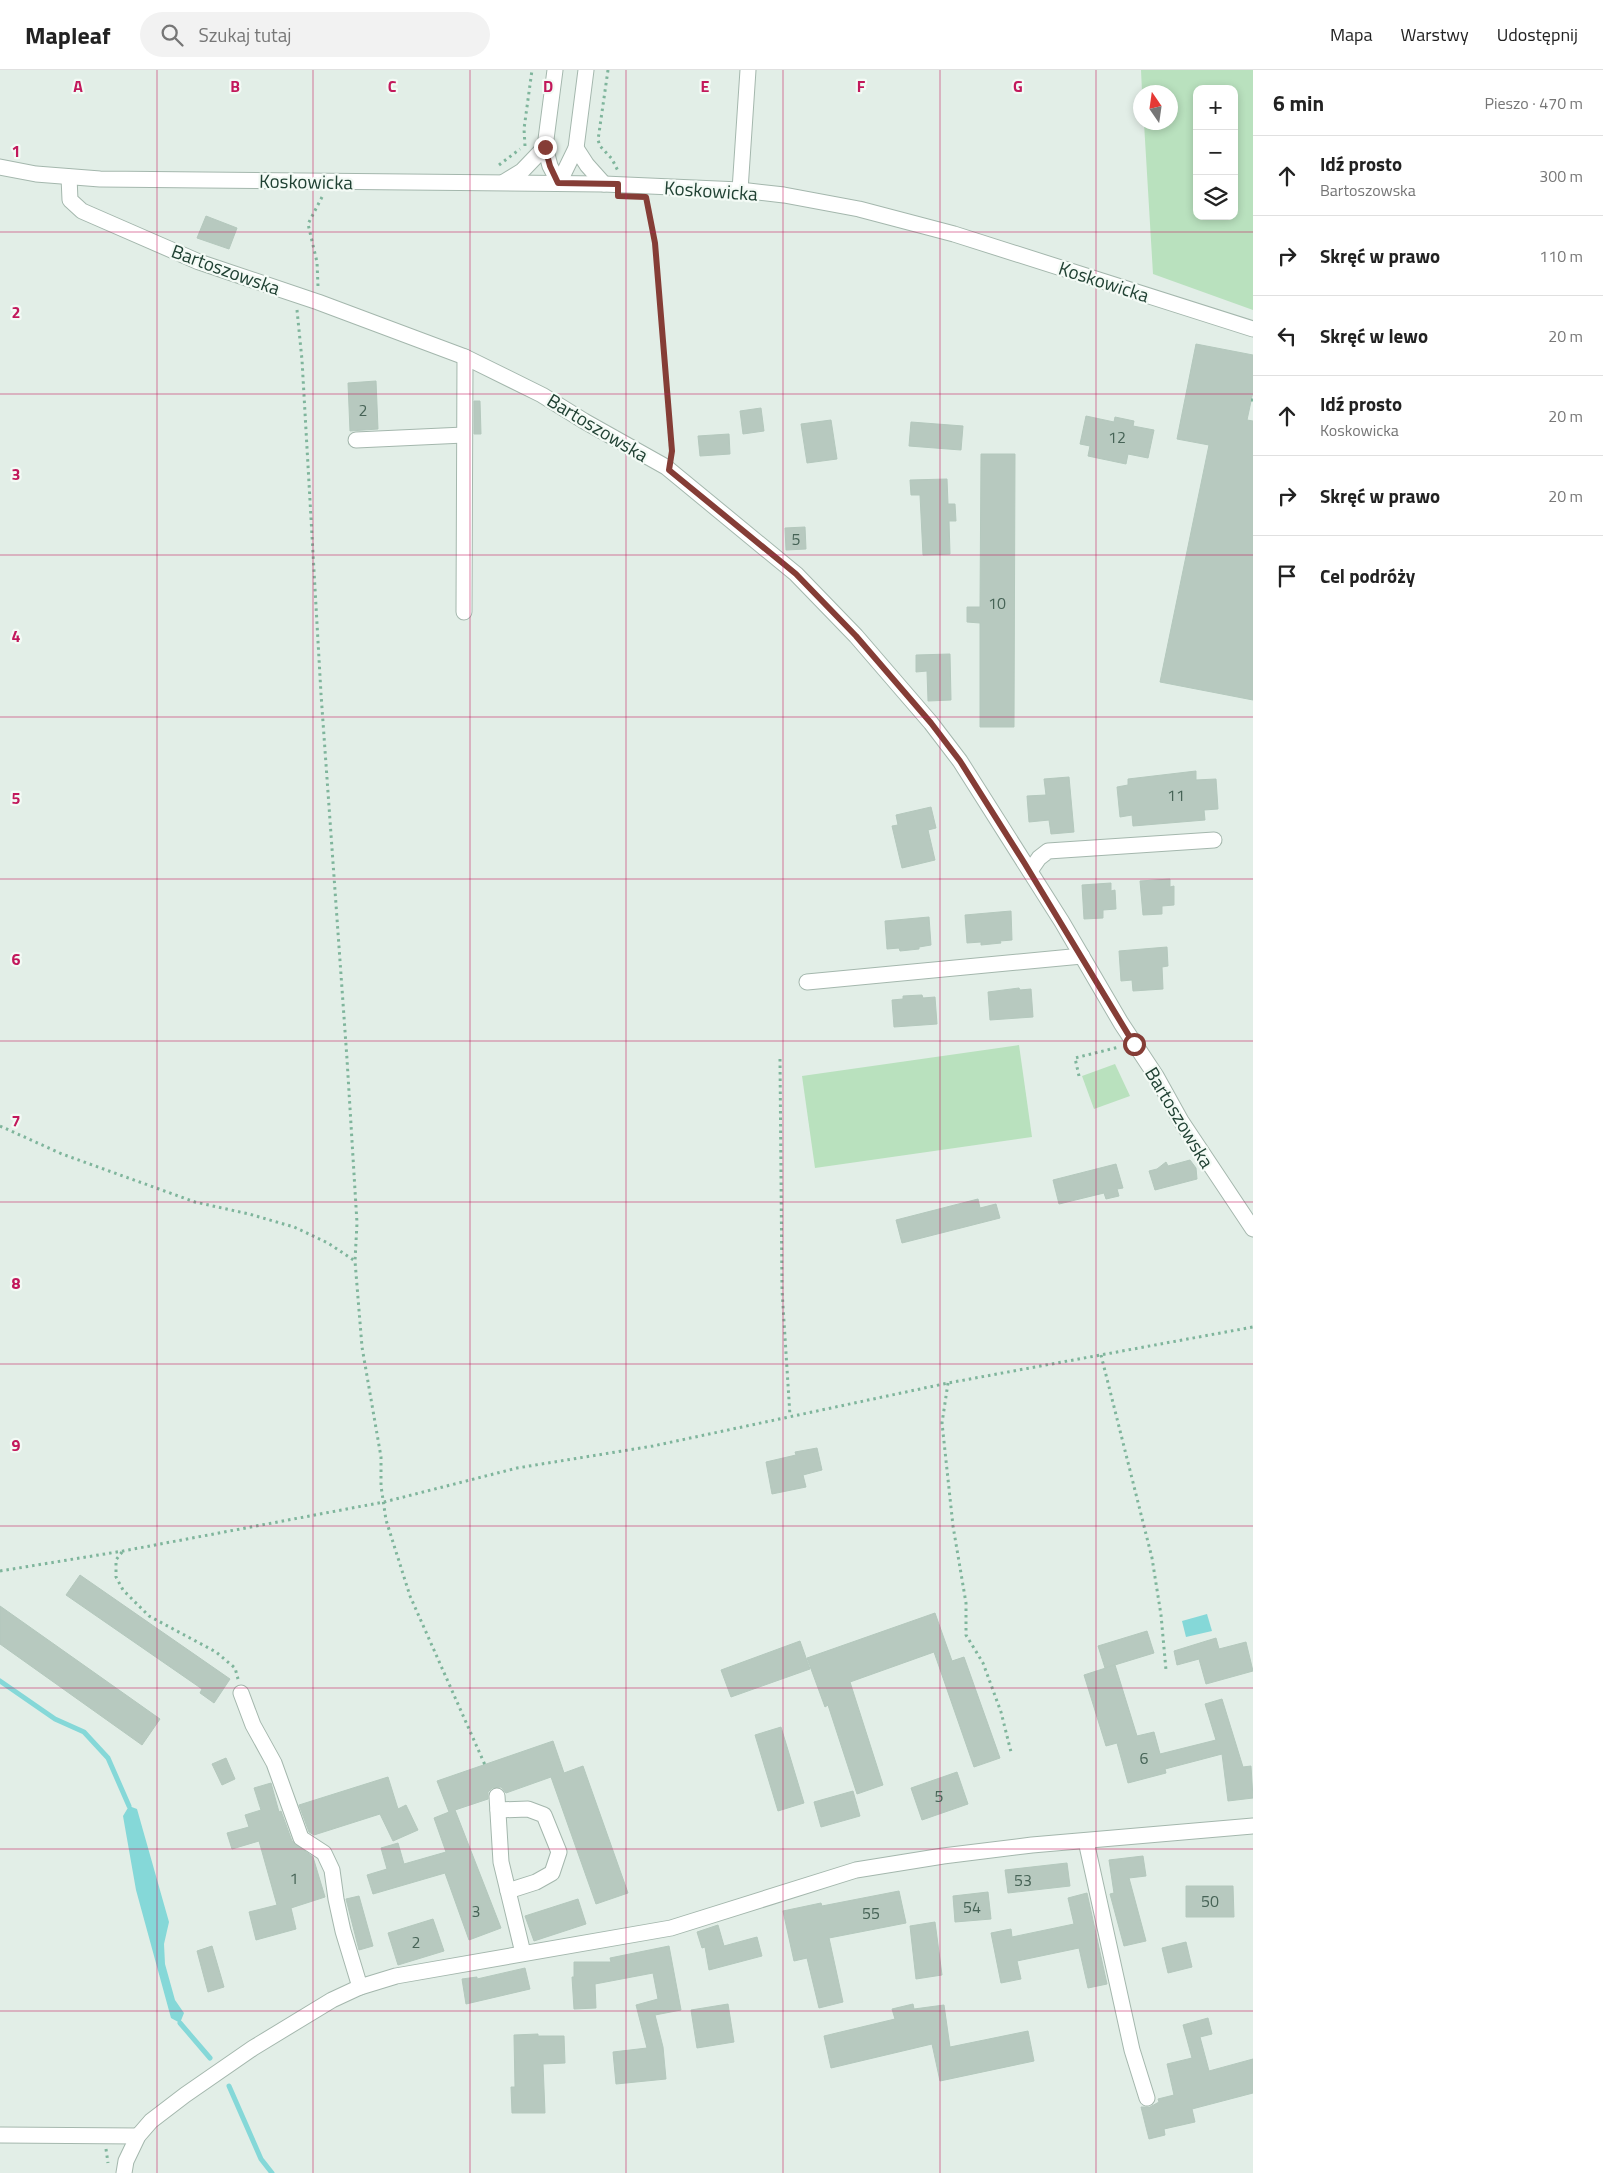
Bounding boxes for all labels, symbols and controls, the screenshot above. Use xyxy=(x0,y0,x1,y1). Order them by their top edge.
search box xyxy=(140,12,490,57)
text: Mapleaf xyxy=(25,17,110,53)
text: Szukaj tutaj xyxy=(198,20,291,49)
icon: search xyxy=(158,21,186,49)
text: Mapa xyxy=(1330,21,1373,48)
text: Warstwy xyxy=(1401,21,1469,48)
text: Udostępnij xyxy=(1497,21,1578,48)
text: A xyxy=(73,74,83,98)
text: B xyxy=(230,74,240,98)
text: C xyxy=(388,74,397,98)
text: D xyxy=(543,74,553,98)
text: E xyxy=(701,74,710,98)
text: F xyxy=(857,74,866,98)
text: G xyxy=(1013,74,1023,98)
north arrow xyxy=(1133,85,1178,130)
map controls xyxy=(1193,85,1238,220)
button: + xyxy=(1193,85,1238,130)
text: 6 min xyxy=(1273,87,1324,119)
text: Pieszo · 470 m xyxy=(1485,91,1583,115)
button: − xyxy=(1193,130,1238,175)
route end xyxy=(534,136,557,159)
text: 1 xyxy=(12,139,20,163)
text: Idź prosto xyxy=(1320,149,1402,178)
icon: ahead xyxy=(1273,162,1301,190)
text: 300 m xyxy=(1539,164,1583,188)
street label: Koskowicka xyxy=(259,166,354,196)
street label: Koskowicka xyxy=(663,172,759,208)
button: layers xyxy=(1193,175,1238,220)
text: Bartoszowska xyxy=(1320,178,1416,202)
street label: Bartoszowska xyxy=(168,236,285,302)
text: Skręć w prawo xyxy=(1320,241,1440,270)
icon: right xyxy=(1273,242,1301,270)
text: 110 m xyxy=(1539,244,1583,268)
street label: Koskowicka xyxy=(1055,253,1153,309)
text: 2 xyxy=(12,300,20,324)
text: Skręć w lewo xyxy=(1320,321,1428,350)
icon: left xyxy=(1273,322,1301,350)
text: 20 m xyxy=(1548,324,1583,348)
street label: Bartoszowska xyxy=(542,385,655,469)
text: Idź prosto xyxy=(1320,389,1402,418)
house number: 2 xyxy=(359,398,367,422)
icon: ahead xyxy=(1273,402,1301,430)
text: 20 m xyxy=(1548,404,1583,428)
text: Koskowicka xyxy=(1320,418,1399,442)
house number: 12 xyxy=(1108,425,1126,449)
text: 3 xyxy=(12,462,20,486)
text: Skręć w prawo xyxy=(1320,481,1440,510)
icon: right xyxy=(1273,482,1301,510)
text: 20 m xyxy=(1548,484,1583,508)
house number: 5 xyxy=(792,527,801,551)
text: Cel podróży xyxy=(1320,561,1415,590)
icon: arrive xyxy=(1273,562,1301,590)
house number: 10 xyxy=(988,591,1006,615)
text: 4 xyxy=(12,624,21,648)
house number: 11 xyxy=(1167,783,1185,807)
text: 5 xyxy=(12,786,21,810)
text: 6 xyxy=(12,947,21,971)
route start xyxy=(1123,1033,1146,1056)
street label: Bartoszowska xyxy=(1138,1061,1222,1174)
text: 7 xyxy=(12,1109,20,1133)
text: 8 xyxy=(12,1271,21,1295)
text: 9 xyxy=(12,1433,21,1457)
house number: 6 xyxy=(1140,1746,1149,1770)
house number: 5 xyxy=(935,1784,944,1808)
house number: 1 xyxy=(290,1866,298,1890)
house number: 53 xyxy=(1014,1868,1032,1892)
house number: 50 xyxy=(1201,1889,1219,1913)
house number: 54 xyxy=(963,1895,981,1919)
house number: 3 xyxy=(472,1899,480,1923)
house number: 55 xyxy=(862,1901,880,1925)
house number: 2 xyxy=(412,1930,420,1954)

